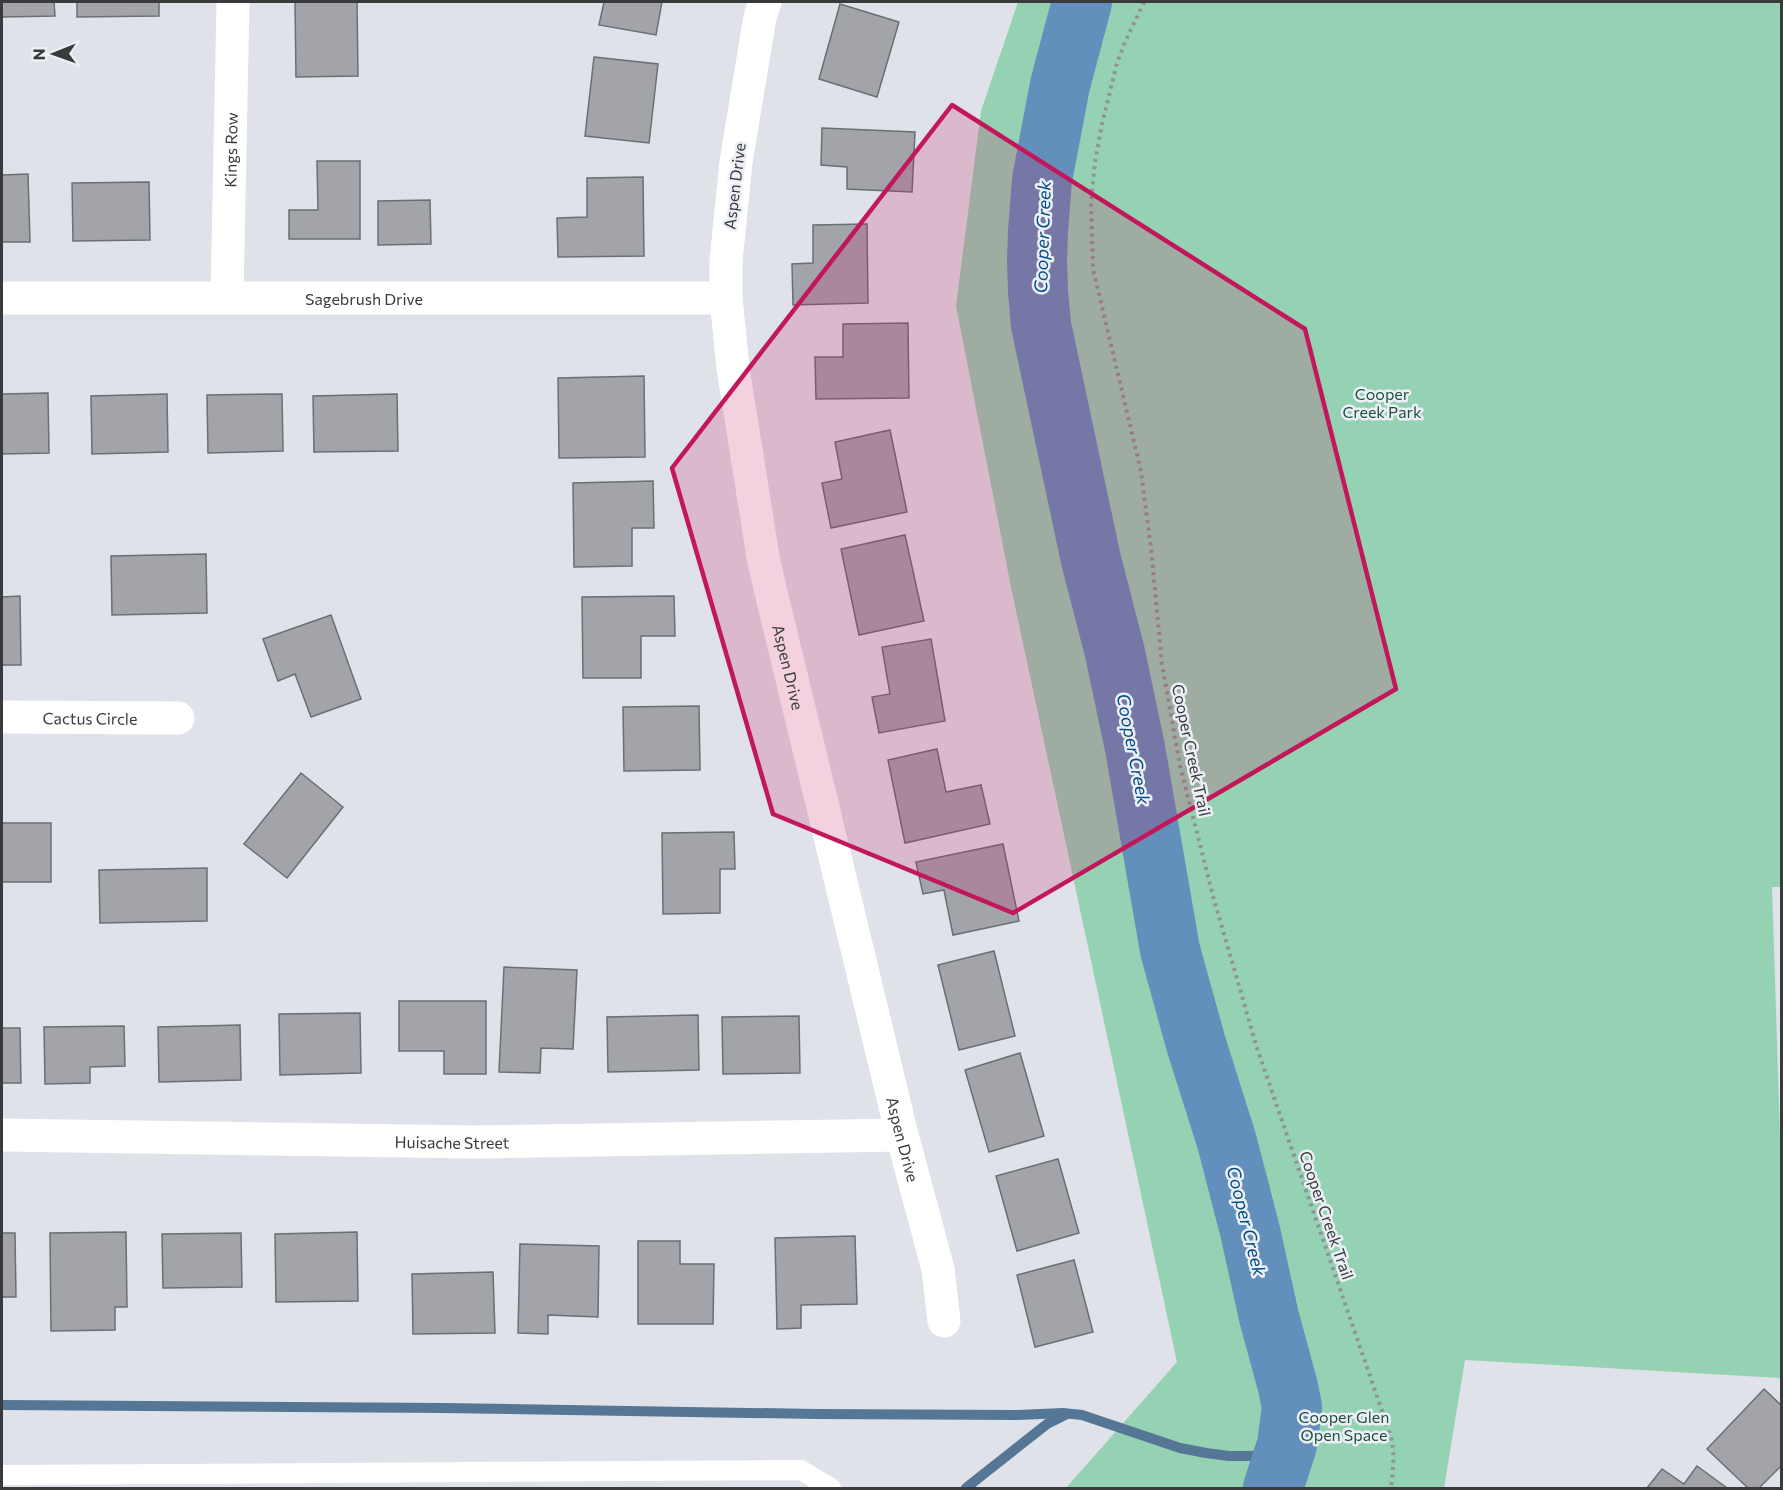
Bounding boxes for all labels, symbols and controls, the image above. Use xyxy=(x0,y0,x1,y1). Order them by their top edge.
north arrow xyxy=(24,24,84,84)
text: N xyxy=(29,48,48,60)
street label: Kings Row xyxy=(220,112,240,188)
street label: Aspen Drive xyxy=(719,142,749,230)
water label: Cooper Creek xyxy=(1029,179,1055,294)
street label: Sagebrush Drive xyxy=(305,289,423,308)
park label: Cooper Creek Park xyxy=(1342,384,1422,421)
street label: Aspen Drive xyxy=(770,622,809,712)
street label: Cooper Creek Trail xyxy=(1169,682,1215,818)
water label: Cooper Creek xyxy=(1112,692,1156,808)
street label: Cactus Circle xyxy=(43,708,137,727)
street label: Aspen Drive xyxy=(884,1095,924,1184)
street label: Huisache Street xyxy=(395,1131,510,1152)
street label: Cooper Creek Trail xyxy=(1296,1148,1358,1282)
water label: Cooper Creek xyxy=(1223,1164,1272,1279)
park label: Cooper Glen Open Space xyxy=(1299,1407,1389,1444)

